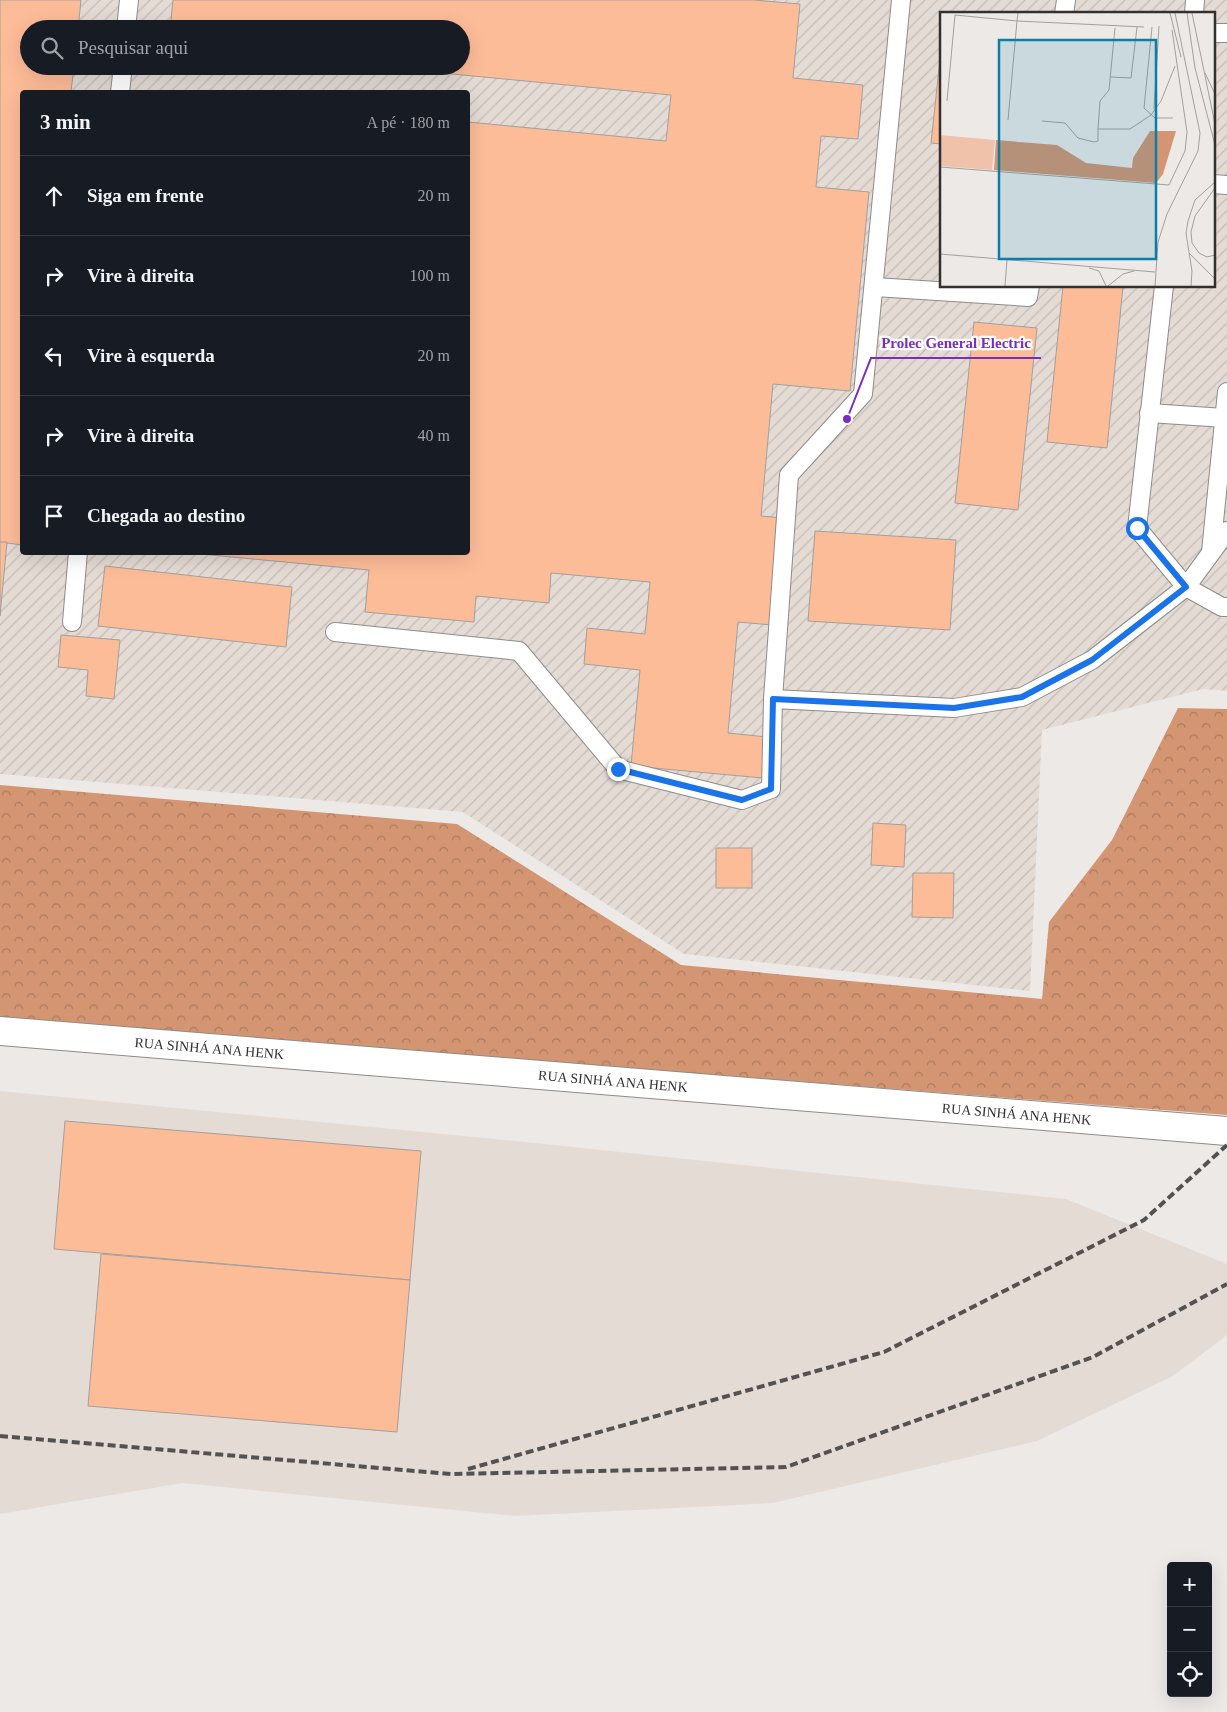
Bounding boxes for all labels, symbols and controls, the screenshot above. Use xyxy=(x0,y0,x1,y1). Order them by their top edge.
inset map xyxy=(940,12,1214,288)
search box xyxy=(20,20,470,75)
icon: search xyxy=(38,34,66,62)
text: Pesquisar aqui xyxy=(78,37,188,58)
text: 3 min xyxy=(40,110,91,134)
text: A pé · 180 m xyxy=(366,114,450,131)
icon: ahead xyxy=(40,182,68,210)
text: Siga em frente xyxy=(87,185,204,206)
text: 20 m xyxy=(418,187,450,204)
icon: right xyxy=(40,262,68,290)
text: Vire à direita xyxy=(87,265,194,286)
text: 100 m xyxy=(410,267,450,284)
callout: Prolec General Electric xyxy=(871,328,1041,358)
text: Prolec General Electric xyxy=(881,335,1031,351)
icon: left xyxy=(40,342,68,370)
text: Vire à esquerda xyxy=(87,345,215,366)
text: 20 m xyxy=(418,347,450,364)
icon: right xyxy=(40,422,68,450)
text: Vire à direita xyxy=(87,425,194,446)
text: 40 m xyxy=(418,427,450,444)
icon: arrive xyxy=(40,502,68,530)
text: Chegada ao destino xyxy=(87,505,245,526)
route start xyxy=(1126,517,1149,540)
route end xyxy=(607,758,630,781)
street label: RUA SINHÁ ANA HENK xyxy=(134,1035,285,1062)
street label: RUA SINHÁ ANA HENK xyxy=(538,1068,688,1095)
street label: RUA SINHÁ ANA HENK xyxy=(941,1101,1092,1128)
map controls xyxy=(1167,1562,1212,1697)
button: + xyxy=(1167,1562,1212,1607)
button: − xyxy=(1167,1607,1212,1652)
button: locate xyxy=(1167,1652,1212,1697)

